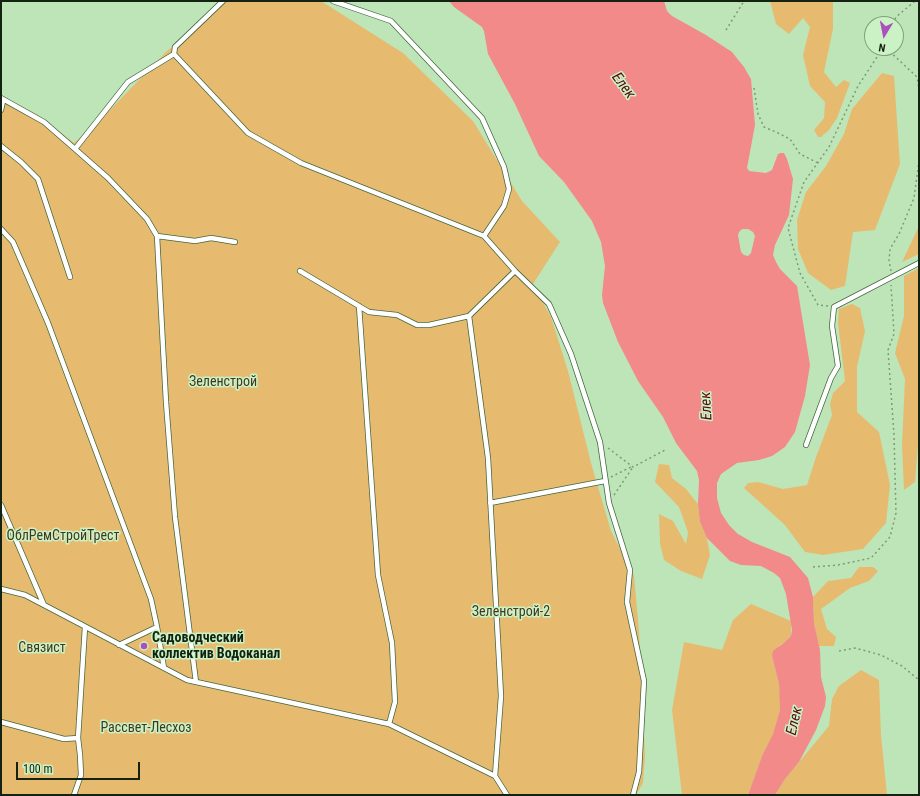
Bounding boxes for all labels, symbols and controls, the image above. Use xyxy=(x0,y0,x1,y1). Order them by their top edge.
north arrow xyxy=(864,16,904,56)
text: N xyxy=(878,40,886,54)
water label: Елек xyxy=(607,69,639,103)
park label: Зеленстрой xyxy=(189,374,257,390)
water label: Елек xyxy=(697,391,717,421)
park label: ОблРемСтройТрест xyxy=(6,528,120,544)
park label: Зеленстрой-2 xyxy=(472,604,550,620)
place label: Садоводческий коллектив Водоканал xyxy=(152,630,280,662)
park label: Связист xyxy=(18,640,66,656)
marker: Садоводческий коллектив Водоканал xyxy=(139,641,149,651)
water label: Елек xyxy=(783,705,807,737)
park label: Рассвет-Лесхоз xyxy=(100,720,192,736)
scale bar xyxy=(18,754,142,780)
text: 100 m xyxy=(23,762,53,776)

